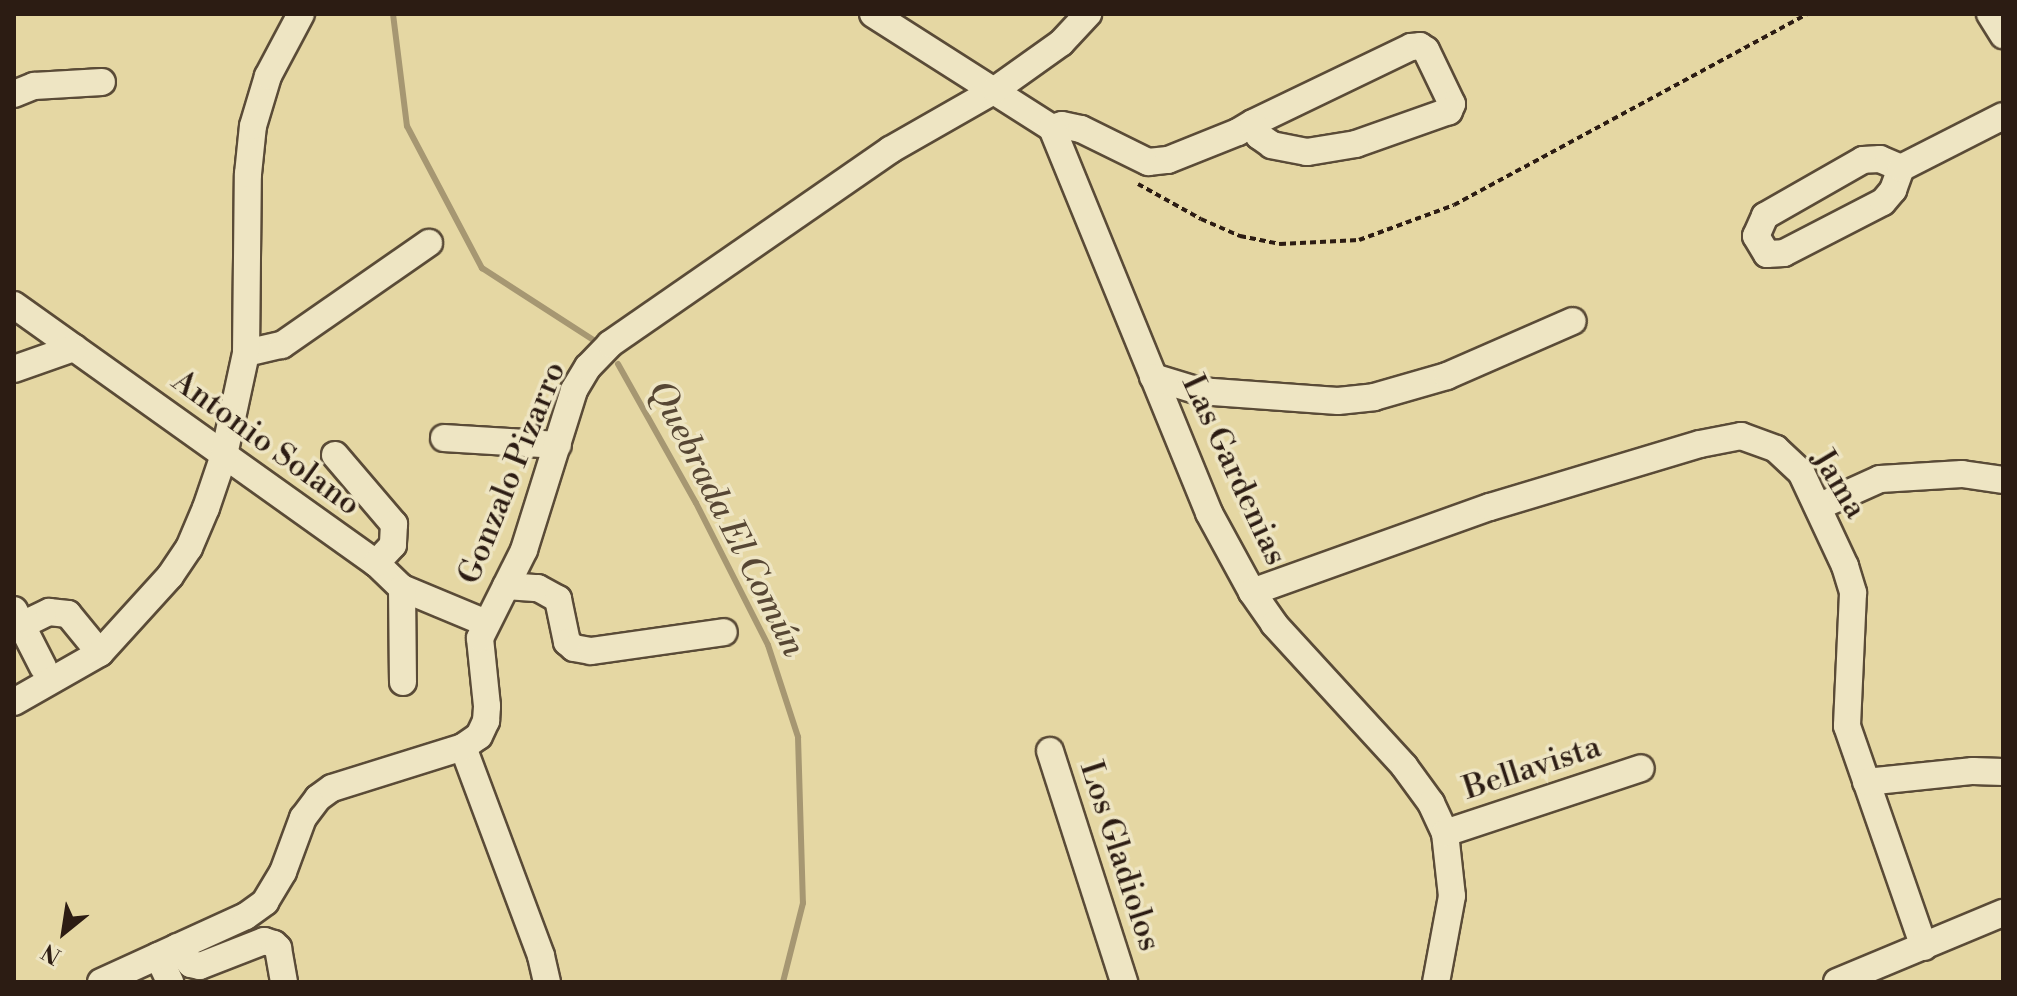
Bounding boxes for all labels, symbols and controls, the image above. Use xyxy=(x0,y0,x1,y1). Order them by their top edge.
street label: Gonzalo Pizarro xyxy=(450,356,574,590)
street label: Antonio Solano xyxy=(164,362,368,524)
street label: Las Gardenias xyxy=(1173,369,1295,571)
water label: Quebrada El Común xyxy=(639,374,813,664)
street label: Jama xyxy=(1803,442,1875,526)
street label: Bellavista xyxy=(1458,728,1606,808)
street label: Los Gladiolos xyxy=(1071,756,1169,956)
north arrow xyxy=(24,892,104,972)
text: N xyxy=(37,937,66,969)

